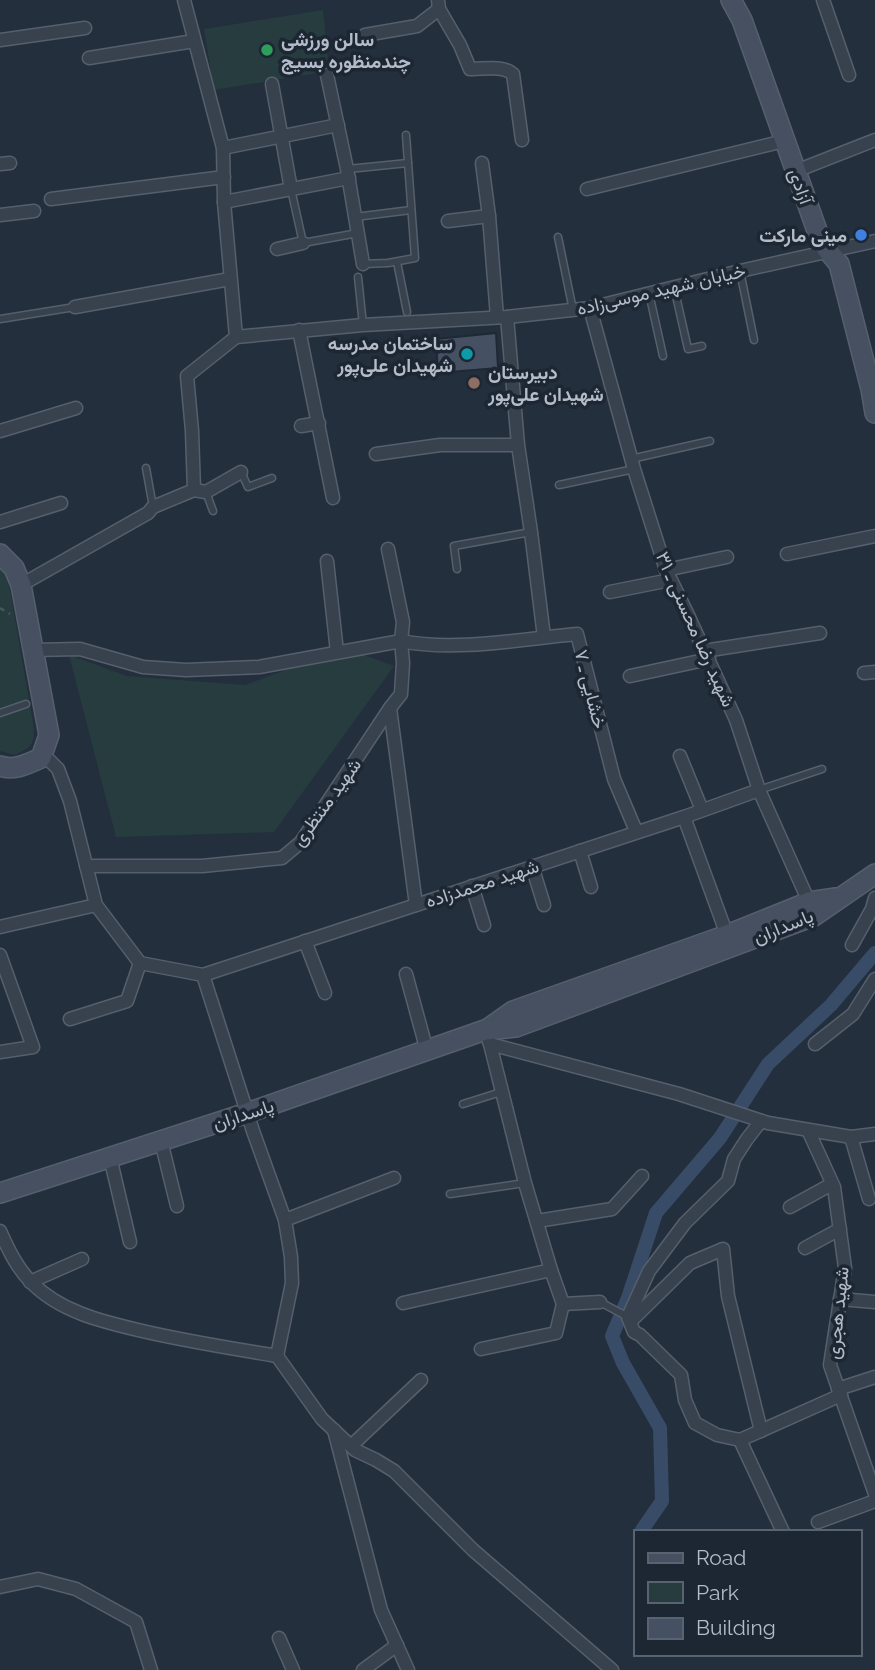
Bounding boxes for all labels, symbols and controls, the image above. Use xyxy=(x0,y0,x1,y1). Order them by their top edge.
place label: سالن ورزشی چندمنظوره بسیج xyxy=(281,28,411,75)
marker: سالن ورزشی چندمنظوره بسیج xyxy=(259,42,275,58)
street label: آزادی xyxy=(783,165,818,209)
place label: مینی مارکت xyxy=(759,224,847,248)
marker: مینی مارکت xyxy=(853,227,869,243)
street label: خیابان شهید موسی‌زاده xyxy=(574,259,748,320)
place label: ساختمان مدرسه شهیدان علی‌پور xyxy=(328,332,453,379)
marker: ساختمان مدرسه شهیدان علی‌پور xyxy=(459,346,475,362)
place label: دبیرستان شهیدان علی‌پور xyxy=(487,361,604,408)
marker: دبیرستان شهیدان علی‌پور xyxy=(466,375,482,391)
street label: شهید رضا محسنی ـ ۳۱ xyxy=(651,548,740,711)
street label: خشایی ـ ۷ xyxy=(570,647,611,731)
street label: شهید منتظری xyxy=(287,754,366,851)
street label: شهید محمدزاده xyxy=(423,854,542,913)
street label: پاسداران xyxy=(750,904,817,951)
street label: پاسداران xyxy=(210,1094,277,1137)
street label: شهید هجری xyxy=(821,1265,854,1361)
legend xyxy=(634,1530,861,1656)
text: Road xyxy=(696,1545,746,1570)
text: Park xyxy=(696,1580,739,1605)
text: Building xyxy=(696,1615,776,1640)

